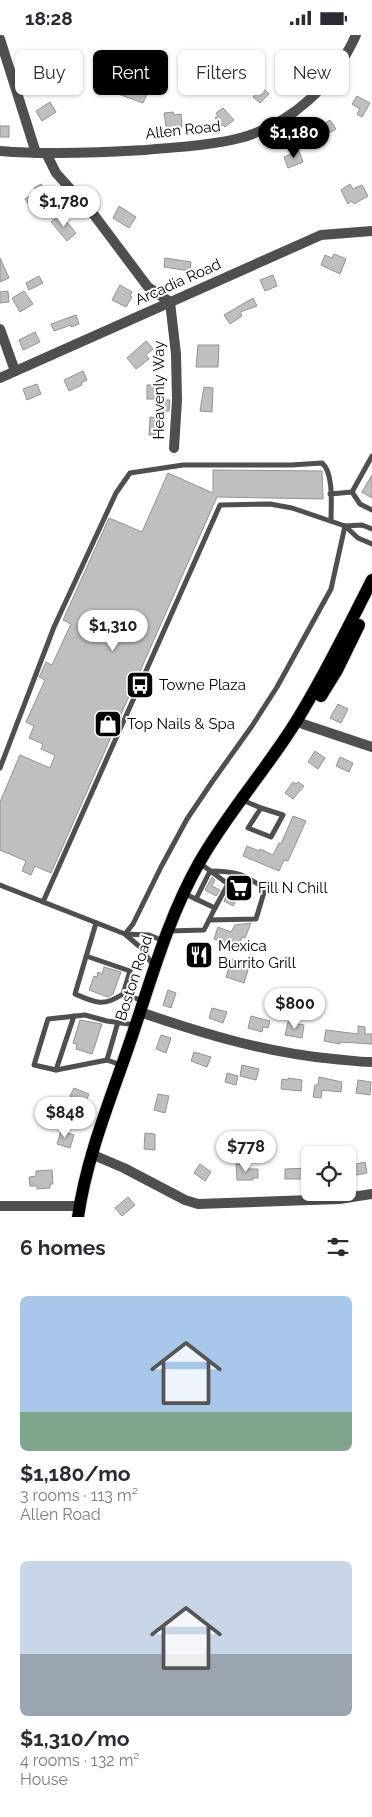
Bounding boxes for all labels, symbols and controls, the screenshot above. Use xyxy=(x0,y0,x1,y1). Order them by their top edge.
text: 18:28 xyxy=(25,7,73,29)
chip: Buy xyxy=(15,50,83,95)
chip: Rent xyxy=(93,50,168,95)
chip: Filters xyxy=(178,50,265,95)
chip: New xyxy=(275,50,349,95)
street label: Allen Road xyxy=(144,117,222,143)
pin: $1,180 xyxy=(253,117,335,159)
text: $1,180 xyxy=(269,123,319,142)
pin: $1,780 xyxy=(23,185,105,228)
text: $1,780 xyxy=(39,192,89,211)
street label: Arcadia Road xyxy=(132,255,224,309)
street label: Heavenly Way xyxy=(150,341,168,439)
pin: $1,310 xyxy=(72,609,154,652)
text: $1,310 xyxy=(89,616,137,635)
bus stop icon: Towne Plaza xyxy=(125,670,155,700)
place label: Towne Plaza xyxy=(159,676,246,694)
shop icon: Top Nails & Spa xyxy=(93,709,123,739)
place label: Top Nails & Spa xyxy=(127,715,235,733)
supermarket icon: Fill N Chill xyxy=(224,873,254,903)
place label: Fill N Chill xyxy=(258,879,328,897)
street label: Boston Road xyxy=(112,933,156,1023)
place label: Mexica Burrito Grill xyxy=(218,937,297,972)
restaurant icon: Mexica Burrito Grill xyxy=(184,940,214,970)
pin: $800 xyxy=(265,987,325,1030)
text: $800 xyxy=(275,994,315,1013)
pin: $848 xyxy=(35,1097,95,1139)
text: $848 xyxy=(46,1103,84,1122)
pin: $778 xyxy=(216,1131,276,1173)
text: $778 xyxy=(227,1137,265,1156)
map controls xyxy=(301,1146,356,1201)
button: locate xyxy=(301,1146,356,1201)
icon: filters xyxy=(324,1233,352,1261)
text: 6 homes xyxy=(20,1235,106,1260)
icon: home xyxy=(141,1328,231,1418)
text: $1,180/mo xyxy=(20,1461,131,1486)
text: 3 rooms · 113 m² xyxy=(20,1486,138,1505)
text: Allen Road xyxy=(20,1505,101,1524)
icon: home xyxy=(141,1593,231,1683)
text: $1,310/mo xyxy=(20,1726,130,1751)
text: 4 rooms · 132 m² xyxy=(20,1751,140,1770)
text: House xyxy=(20,1770,68,1789)

